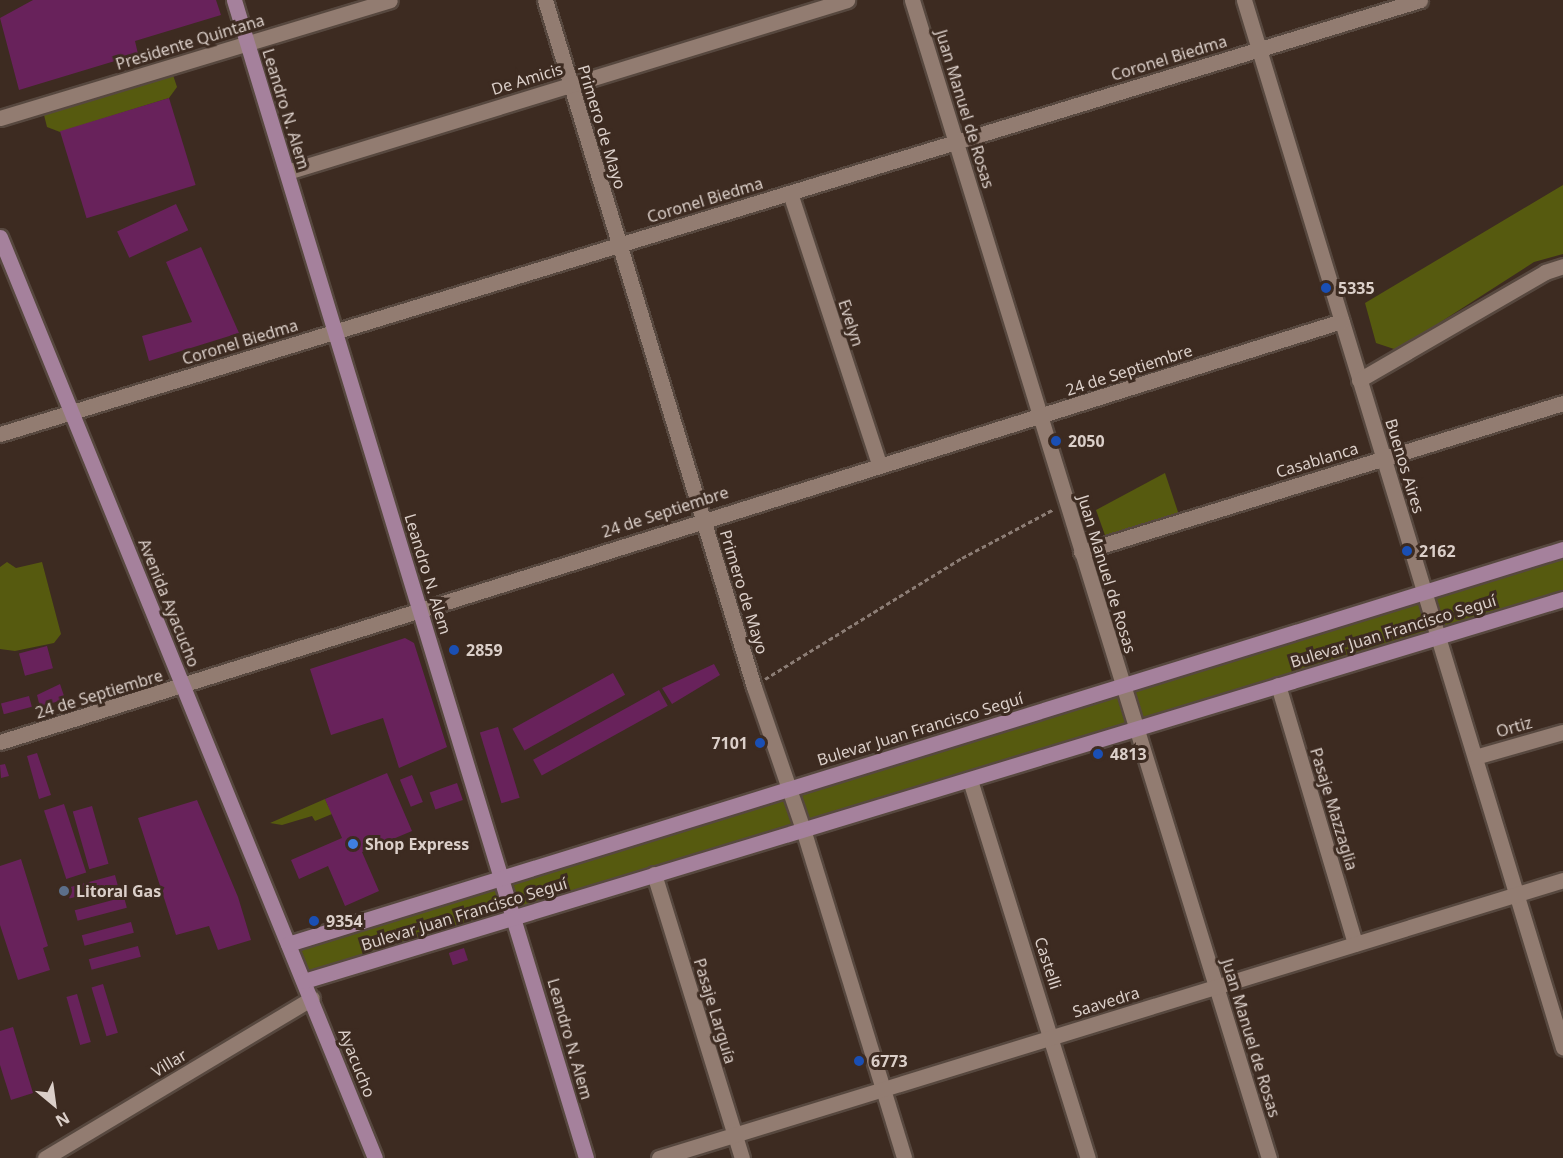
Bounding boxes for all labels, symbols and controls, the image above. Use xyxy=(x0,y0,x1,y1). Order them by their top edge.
street label: Presidente Quintana xyxy=(113,10,267,74)
street label: Juan Manuel de Rosas xyxy=(932,27,998,191)
street label: Coronel Biedma xyxy=(1109,31,1229,85)
street label: Leandro N. Alem xyxy=(259,46,313,172)
street label: De Amicis xyxy=(489,59,565,99)
street label: Primero de Mayo xyxy=(574,63,630,191)
street label: Coronel Biedma xyxy=(645,173,765,227)
place label: 5335 xyxy=(1338,278,1375,298)
marker: 5335 xyxy=(1319,281,1333,295)
street label: Evelyn xyxy=(834,297,868,349)
street label: Coronel Biedma xyxy=(180,315,300,369)
street label: 24 de Septiembre xyxy=(1063,340,1195,400)
street label: Buenos Aires xyxy=(1381,416,1429,516)
place label: 2050 xyxy=(1068,431,1105,451)
marker: 2050 xyxy=(1049,434,1063,448)
street label: Casablanca xyxy=(1273,438,1361,482)
street label: 24 de Septiembre xyxy=(599,482,731,542)
street label: Juan Manuel de Rosas xyxy=(1074,492,1140,656)
street label: Leandro N. Alem xyxy=(401,511,455,637)
street label: Primero de Mayo xyxy=(716,528,772,656)
street label: Avenida Ayacucho xyxy=(135,536,203,670)
place label: 2162 xyxy=(1419,541,1456,561)
marker: 2162 xyxy=(1400,544,1414,558)
street label: Bulevar Juan Francisco Seguí xyxy=(1288,590,1498,672)
place label: 2859 xyxy=(466,640,503,660)
marker: 2859 xyxy=(447,643,461,657)
street label: 24 de Septiembre xyxy=(33,665,165,723)
street label: Bulevar Juan Francisco Seguí xyxy=(815,688,1025,770)
street label: Ortiz xyxy=(1494,713,1534,741)
place label: 7101 xyxy=(711,733,748,753)
marker: 7101 xyxy=(753,736,767,750)
place label: 4813 xyxy=(1110,744,1147,764)
street label: Pasaje Mazzaglia xyxy=(1306,745,1362,873)
marker: 4813 xyxy=(1091,747,1105,761)
place label: Shop Express xyxy=(365,834,469,854)
marker: Shop Express xyxy=(346,837,360,851)
street label: Bulevar Juan Francisco Seguí xyxy=(359,873,569,955)
place label: Litoral Gas xyxy=(76,881,161,901)
marker: Litoral Gas xyxy=(57,884,71,898)
place label: 9354 xyxy=(326,911,363,931)
marker: 9354 xyxy=(307,914,321,928)
street label: Castelli xyxy=(1031,934,1065,992)
street label: Pasaje Larguía xyxy=(690,956,740,1066)
street label: Juan Manuel de Rosas xyxy=(1218,956,1284,1120)
street label: Leandro N. Alem xyxy=(544,976,596,1102)
street label: Saavedra xyxy=(1070,983,1142,1021)
street label: Ayacucho xyxy=(335,1026,379,1100)
street label: Villar xyxy=(148,1045,190,1081)
place label: 6773 xyxy=(871,1051,908,1071)
marker: 6773 xyxy=(852,1054,866,1068)
north arrow xyxy=(24,1074,84,1134)
text: N xyxy=(52,1107,74,1133)

